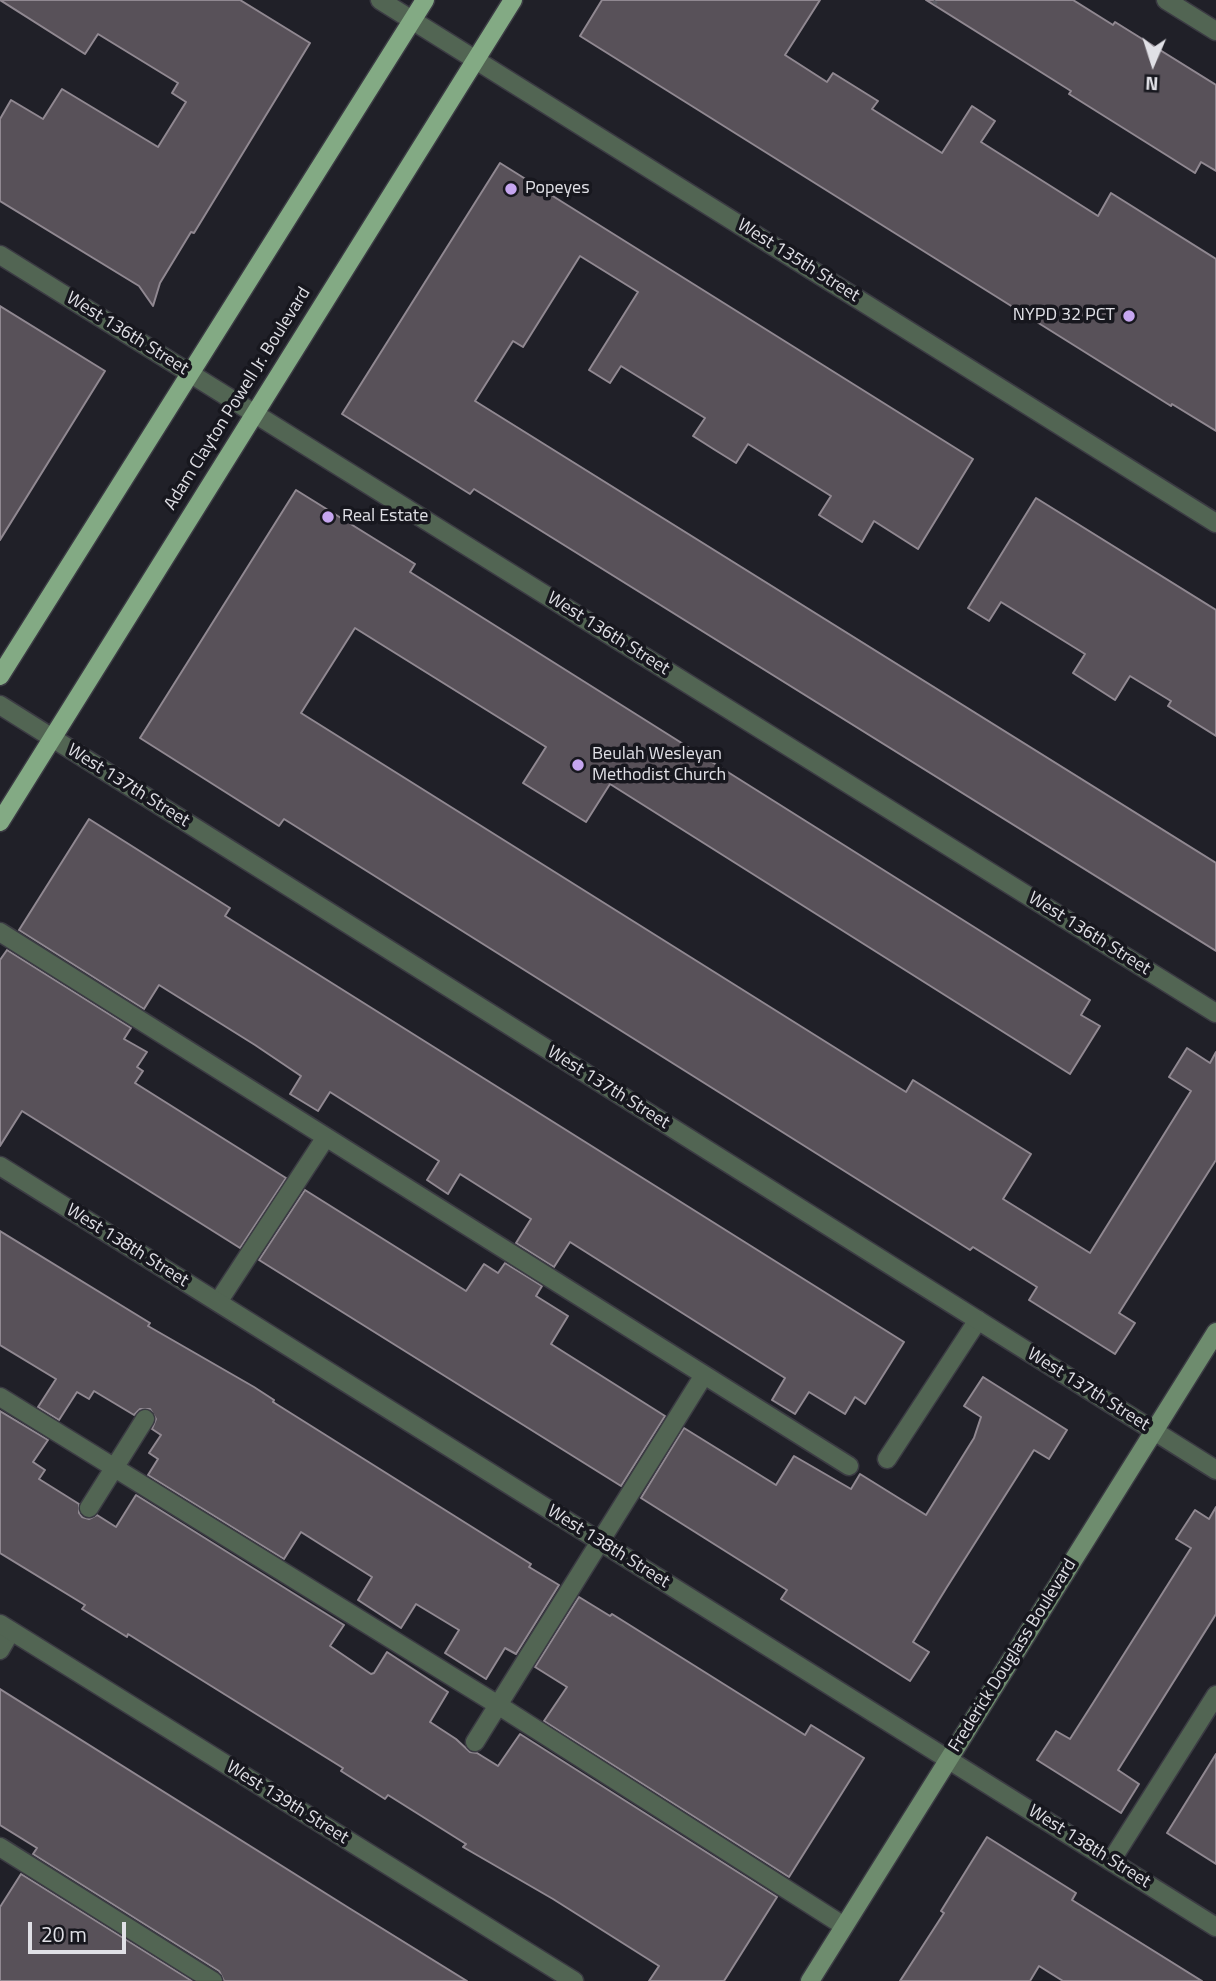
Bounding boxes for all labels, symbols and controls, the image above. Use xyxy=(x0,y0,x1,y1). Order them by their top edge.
north arrow xyxy=(1118,28,1188,98)
text: N xyxy=(1145,70,1159,99)
place label: Popeyes xyxy=(525,178,590,200)
marker: Popeyes xyxy=(503,181,519,197)
street label: West 135th Street xyxy=(733,215,863,307)
street label: Adam Clayton Powell Jr. Boulevard xyxy=(160,284,316,514)
street label: West 136th Street xyxy=(62,288,192,380)
place label: NYPD 32 PCT xyxy=(1013,305,1115,327)
marker: NYPD 32 PCT xyxy=(1121,308,1137,324)
place label: Real Estate xyxy=(342,506,428,528)
marker: Real Estate xyxy=(320,509,336,525)
street label: West 136th Street xyxy=(543,588,673,680)
street label: West 137th Street xyxy=(63,740,193,832)
place label: Beulah Wesleyan Methodist Church xyxy=(592,744,726,786)
marker: Beulah Wesleyan Methodist Church xyxy=(570,757,586,773)
street label: West 136th Street xyxy=(1024,888,1154,980)
street label: West 137th Street xyxy=(543,1042,673,1134)
street label: West 138th Street xyxy=(62,1200,192,1292)
street label: West 137th Street xyxy=(1023,1344,1153,1436)
street label: West 138th Street xyxy=(543,1501,673,1593)
street label: Frederick Douglass Boulevard xyxy=(945,1555,1081,1757)
street label: West 139th Street xyxy=(222,1757,352,1849)
street label: West 138th Street xyxy=(1024,1801,1154,1893)
scale bar xyxy=(32,1908,130,1952)
text: 20 m xyxy=(41,1918,87,1950)

